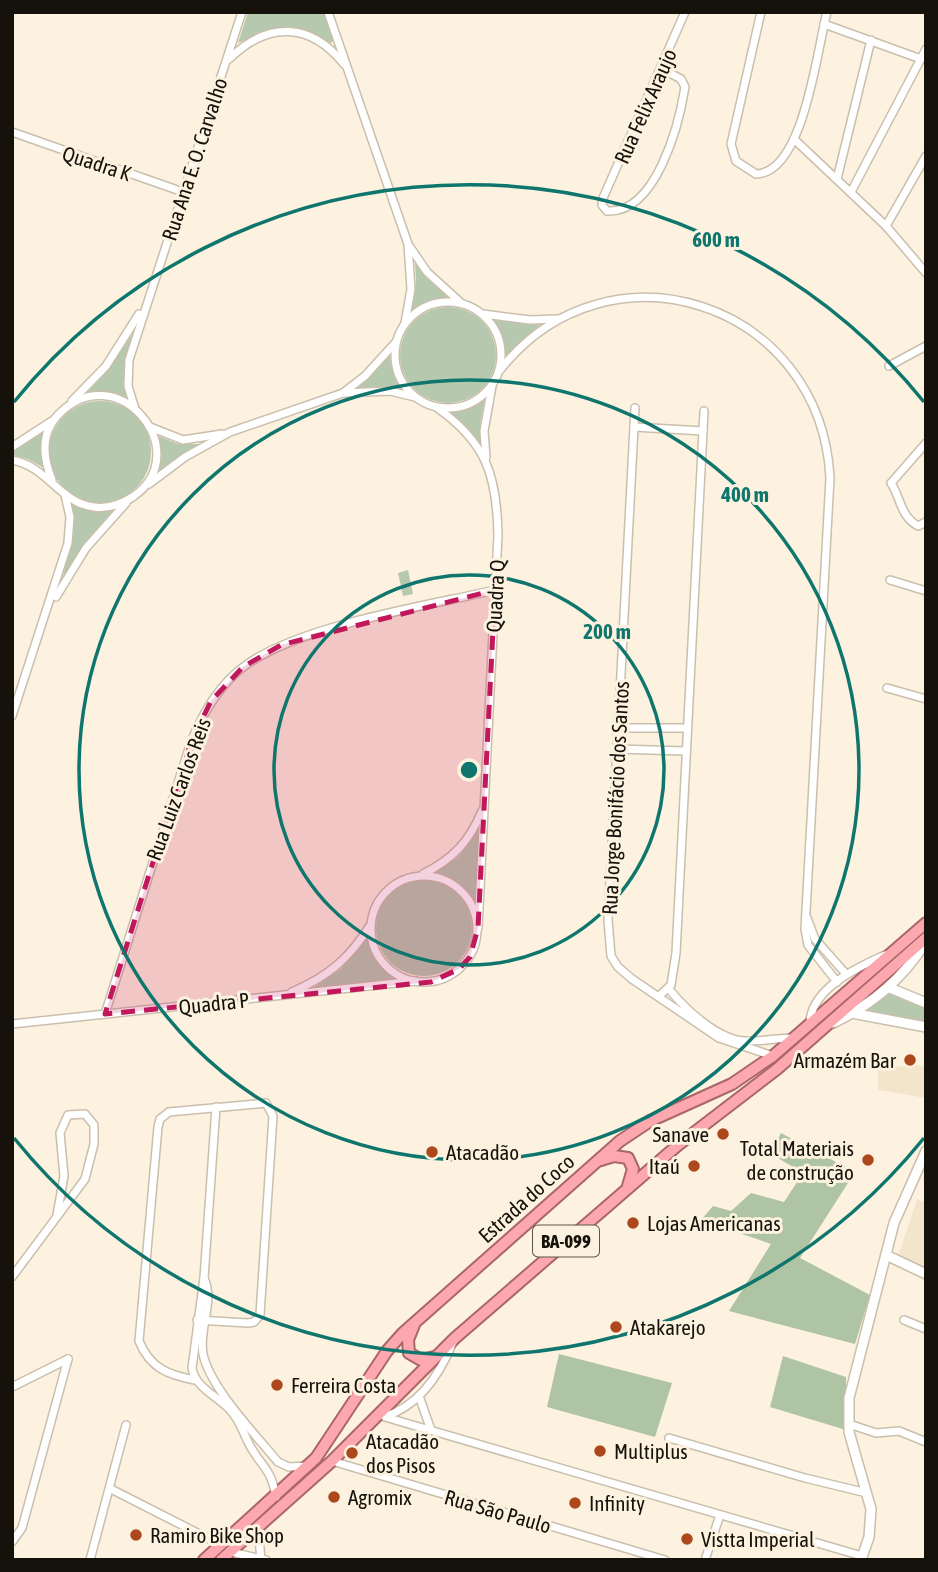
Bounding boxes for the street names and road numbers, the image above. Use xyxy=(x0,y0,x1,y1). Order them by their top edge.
street label: Rua Felix Araujo xyxy=(609,45,681,167)
street label: Rua Ana E. O. Carvalho xyxy=(156,75,232,243)
street label: Quadra K xyxy=(60,141,135,186)
street label: Quadra Q xyxy=(481,558,509,633)
street label: Rua Jorge Bonifácio dos Santos xyxy=(597,680,633,916)
street label: Rua Luiz Carlos Reis xyxy=(141,714,215,864)
street label: Quadra P xyxy=(178,987,250,1019)
street label: Estrada do Coco xyxy=(473,1149,579,1247)
road number: BA-099 xyxy=(533,1226,599,1256)
street label: Rua São Paulo xyxy=(442,1484,554,1538)

